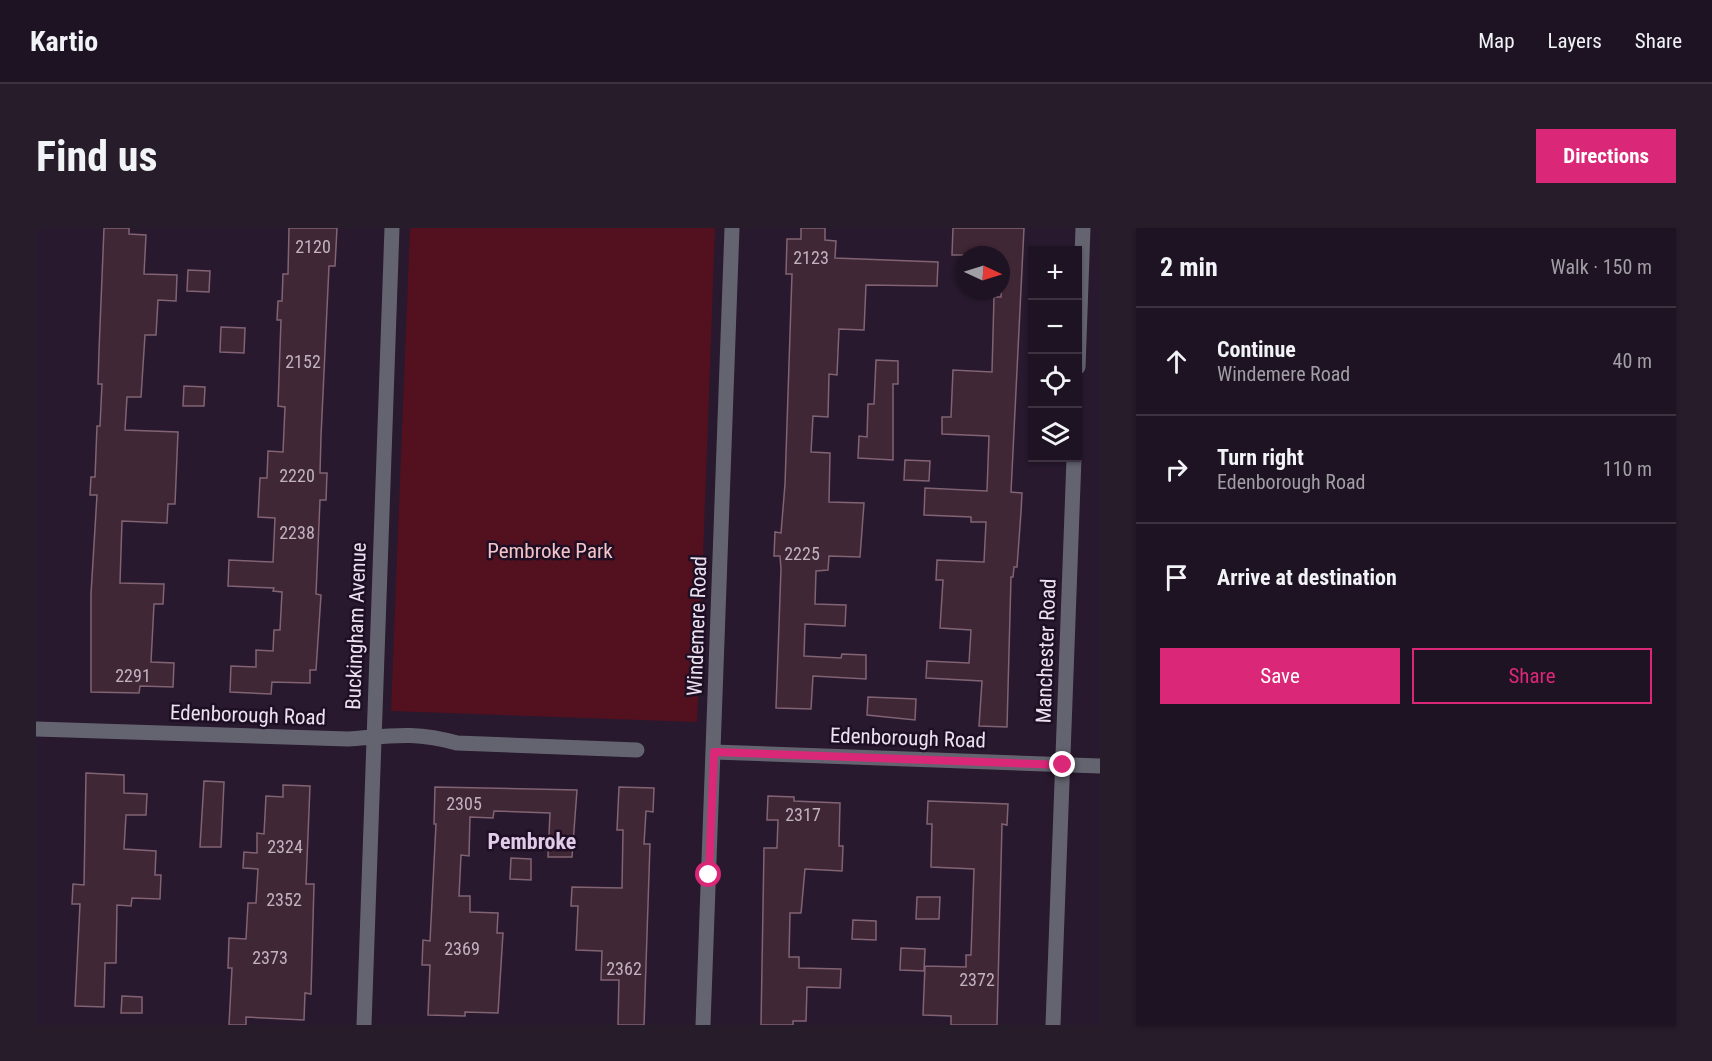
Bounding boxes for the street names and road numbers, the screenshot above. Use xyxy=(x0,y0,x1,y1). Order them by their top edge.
street label: Buckingham Avenue xyxy=(341,542,371,710)
street label: Windemere Road xyxy=(683,556,711,696)
street label: Manchester Road xyxy=(1031,578,1061,724)
street label: Edenborough Road xyxy=(170,700,326,730)
street label: Edenborough Road xyxy=(830,723,986,753)

